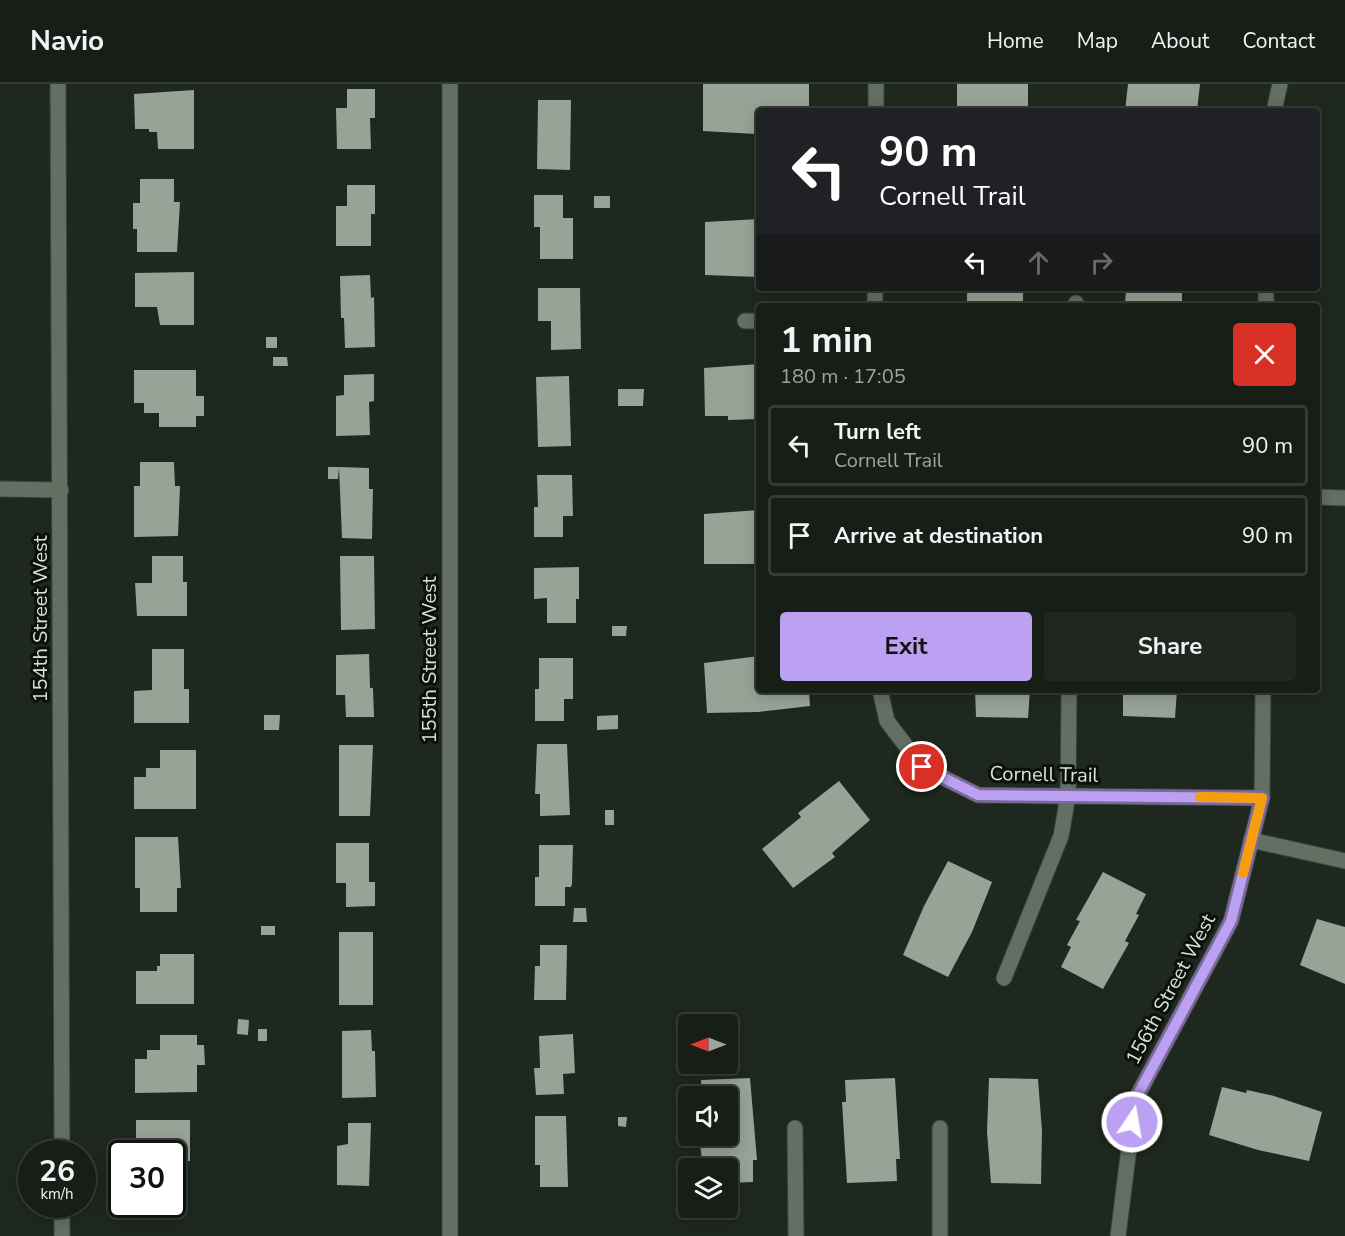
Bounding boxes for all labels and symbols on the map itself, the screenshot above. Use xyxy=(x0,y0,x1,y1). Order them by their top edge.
street label: 154th Street West xyxy=(27,534,54,703)
street label: 155th Street West xyxy=(416,575,443,744)
pin xyxy=(896,741,947,792)
street label: Cornell Trail xyxy=(989,760,1099,789)
street label: 156th Street West xyxy=(1119,908,1222,1069)
north arrow xyxy=(678,1014,738,1074)
position arrow xyxy=(1100,1090,1164,1154)
speed limit sign: 30 xyxy=(108,1140,186,1218)

